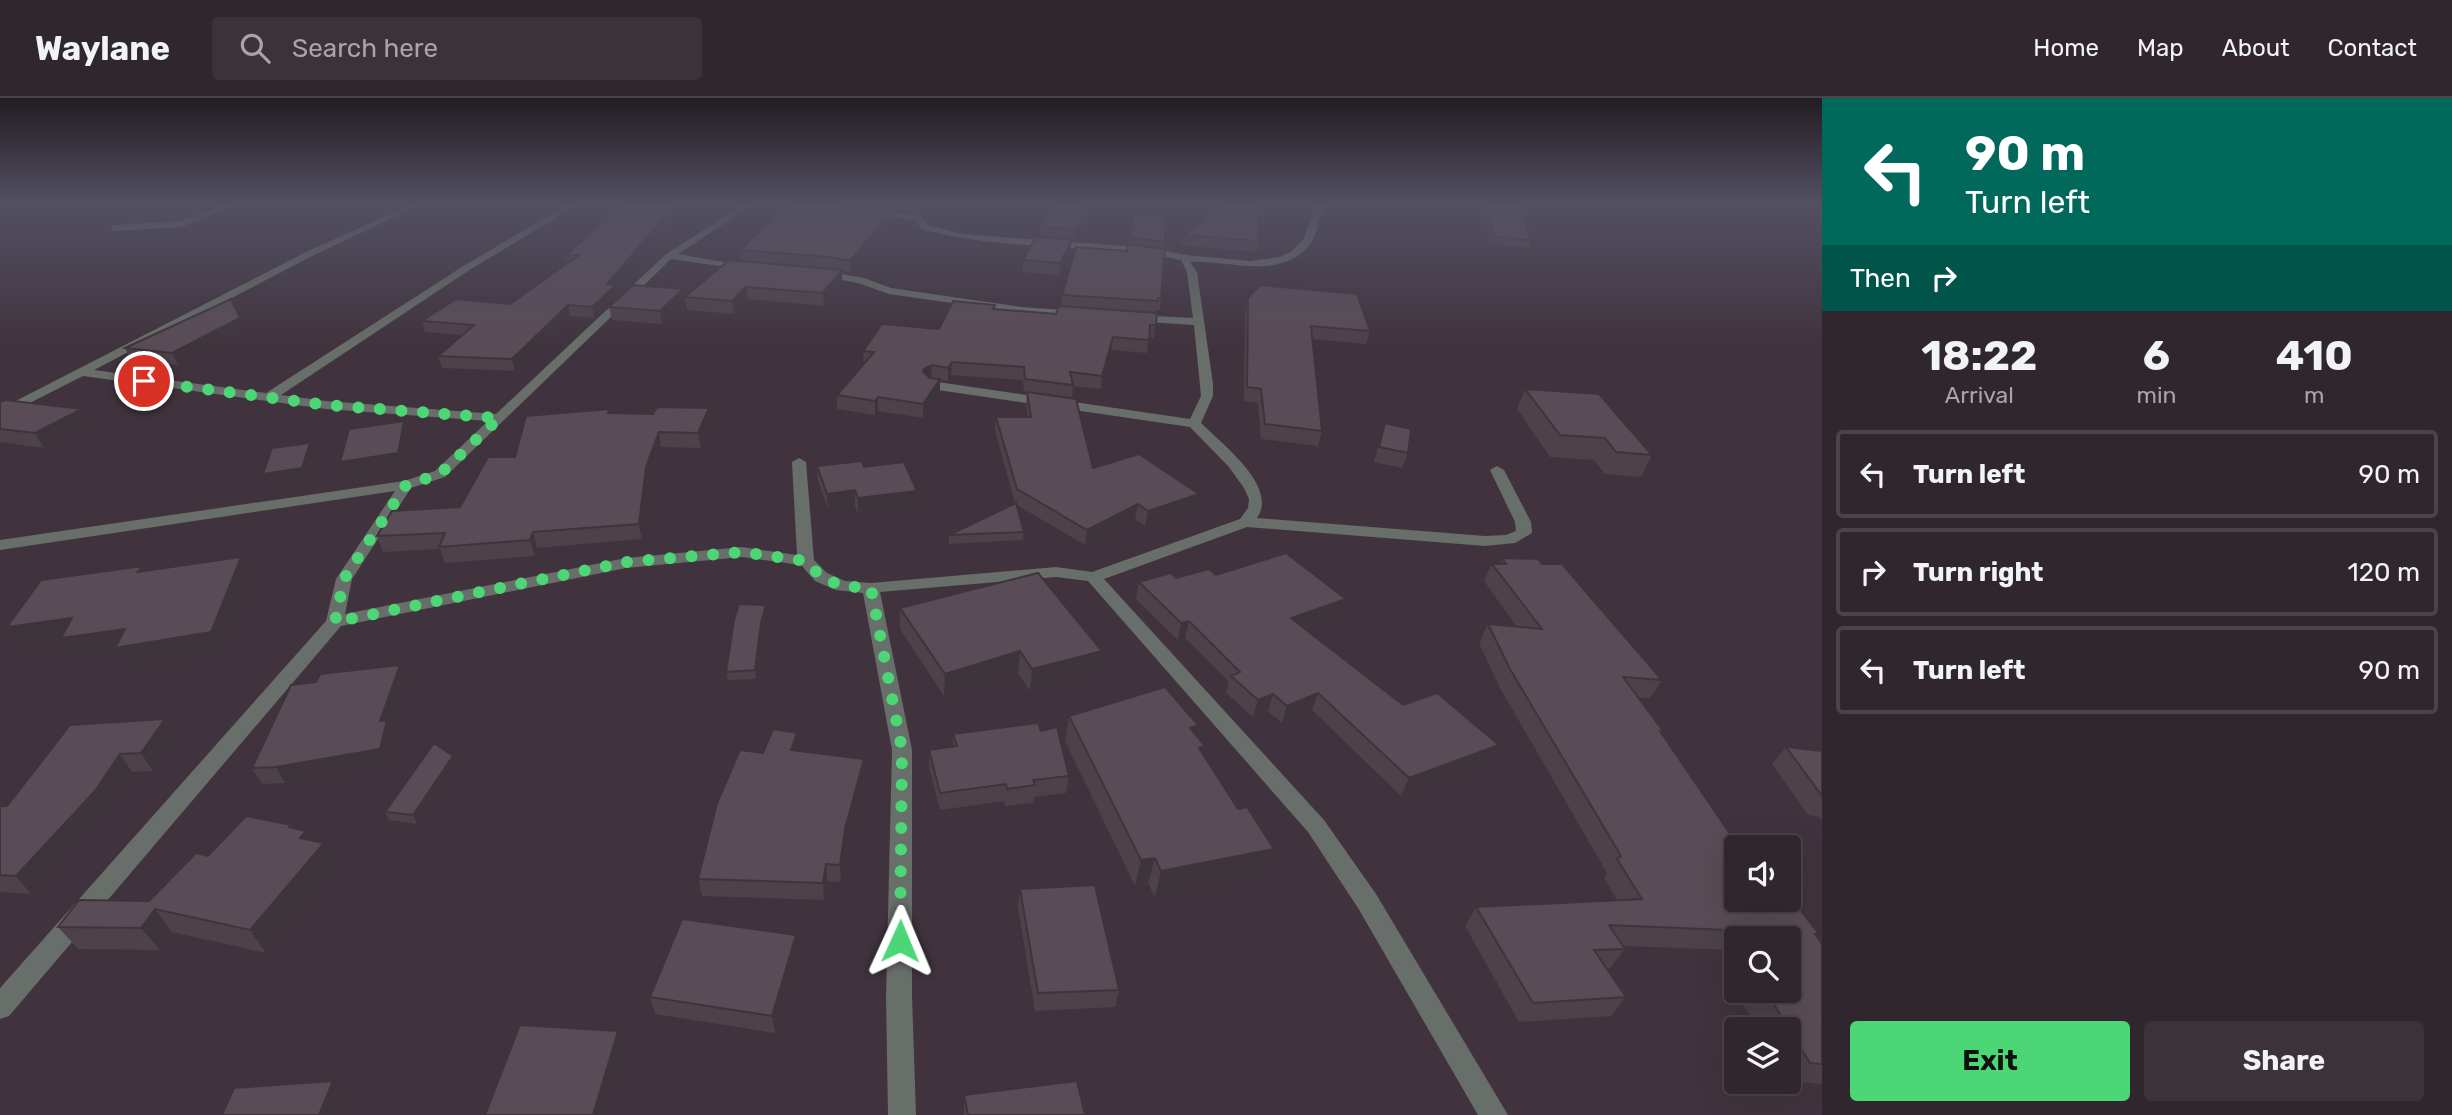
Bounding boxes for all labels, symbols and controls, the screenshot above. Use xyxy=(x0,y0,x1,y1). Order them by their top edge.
search box xyxy=(212,17,702,80)
text: Waylane xyxy=(35,29,170,68)
icon: search xyxy=(236,29,274,67)
text: Search here xyxy=(292,33,438,64)
text: Home xyxy=(2033,34,2099,62)
text: Map xyxy=(2137,34,2184,62)
text: About xyxy=(2222,34,2290,62)
text: Contact xyxy=(2328,34,2417,62)
text: 90 m xyxy=(1965,124,2085,182)
icon: left xyxy=(1850,126,1941,217)
text: Turn left xyxy=(1965,183,2090,221)
icon: right xyxy=(1925,259,1963,297)
text: Then xyxy=(1850,263,1911,294)
text: 18:22 xyxy=(1921,331,2037,381)
text: 6 xyxy=(2143,331,2170,381)
text: 410 xyxy=(2276,331,2353,381)
pin xyxy=(114,351,174,411)
icon: arrive xyxy=(125,362,163,400)
text: Arrival xyxy=(1945,381,2014,409)
text: min xyxy=(2137,381,2177,409)
text: m xyxy=(2304,381,2324,409)
icon: left xyxy=(1854,455,1892,493)
text: Turn left xyxy=(1913,459,2025,490)
text: 90 m xyxy=(2359,459,2420,490)
icon: right xyxy=(1854,553,1892,591)
text: Turn right xyxy=(1913,557,2043,588)
text: 120 m xyxy=(2348,557,2420,588)
icon: left xyxy=(1854,651,1892,689)
text: Turn left xyxy=(1913,655,2025,686)
text: 90 m xyxy=(2359,655,2420,686)
map controls xyxy=(1724,835,1801,1094)
button: sound xyxy=(1724,835,1801,912)
position arrow xyxy=(863,904,937,978)
button: search xyxy=(1724,926,1801,1003)
button: layers xyxy=(1724,1017,1801,1094)
button: Exit xyxy=(1850,1021,2130,1101)
button: Share xyxy=(2144,1021,2424,1101)

